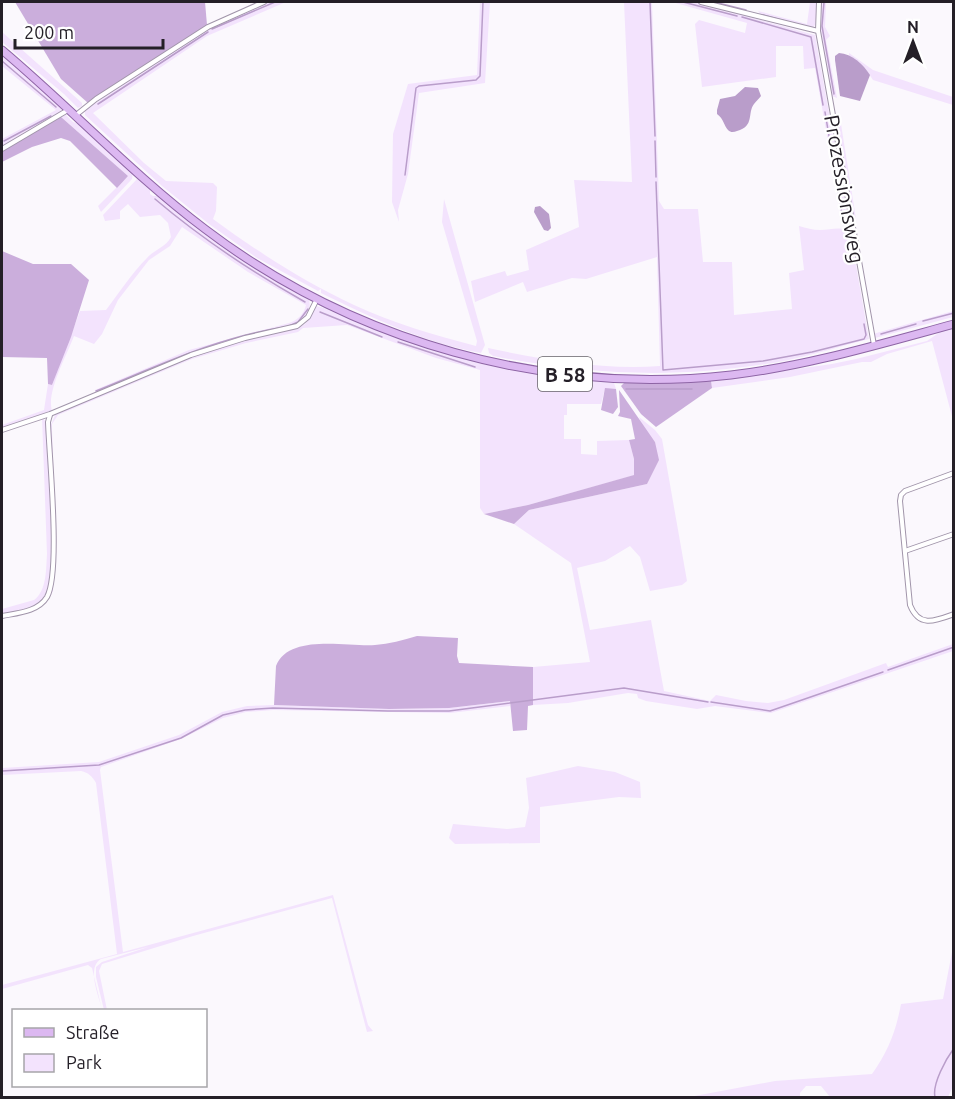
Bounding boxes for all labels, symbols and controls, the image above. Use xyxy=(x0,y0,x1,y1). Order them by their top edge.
scale bar xyxy=(15,12,164,50)
north arrow xyxy=(883,12,943,72)
text: N xyxy=(907,18,919,36)
text: 200 m xyxy=(24,22,74,42)
street label: Prozessionsweg xyxy=(820,113,870,265)
road number: B 58 xyxy=(538,357,592,391)
legend xyxy=(12,1009,207,1087)
text: Straße xyxy=(66,1022,119,1042)
text: Park xyxy=(66,1052,102,1072)

